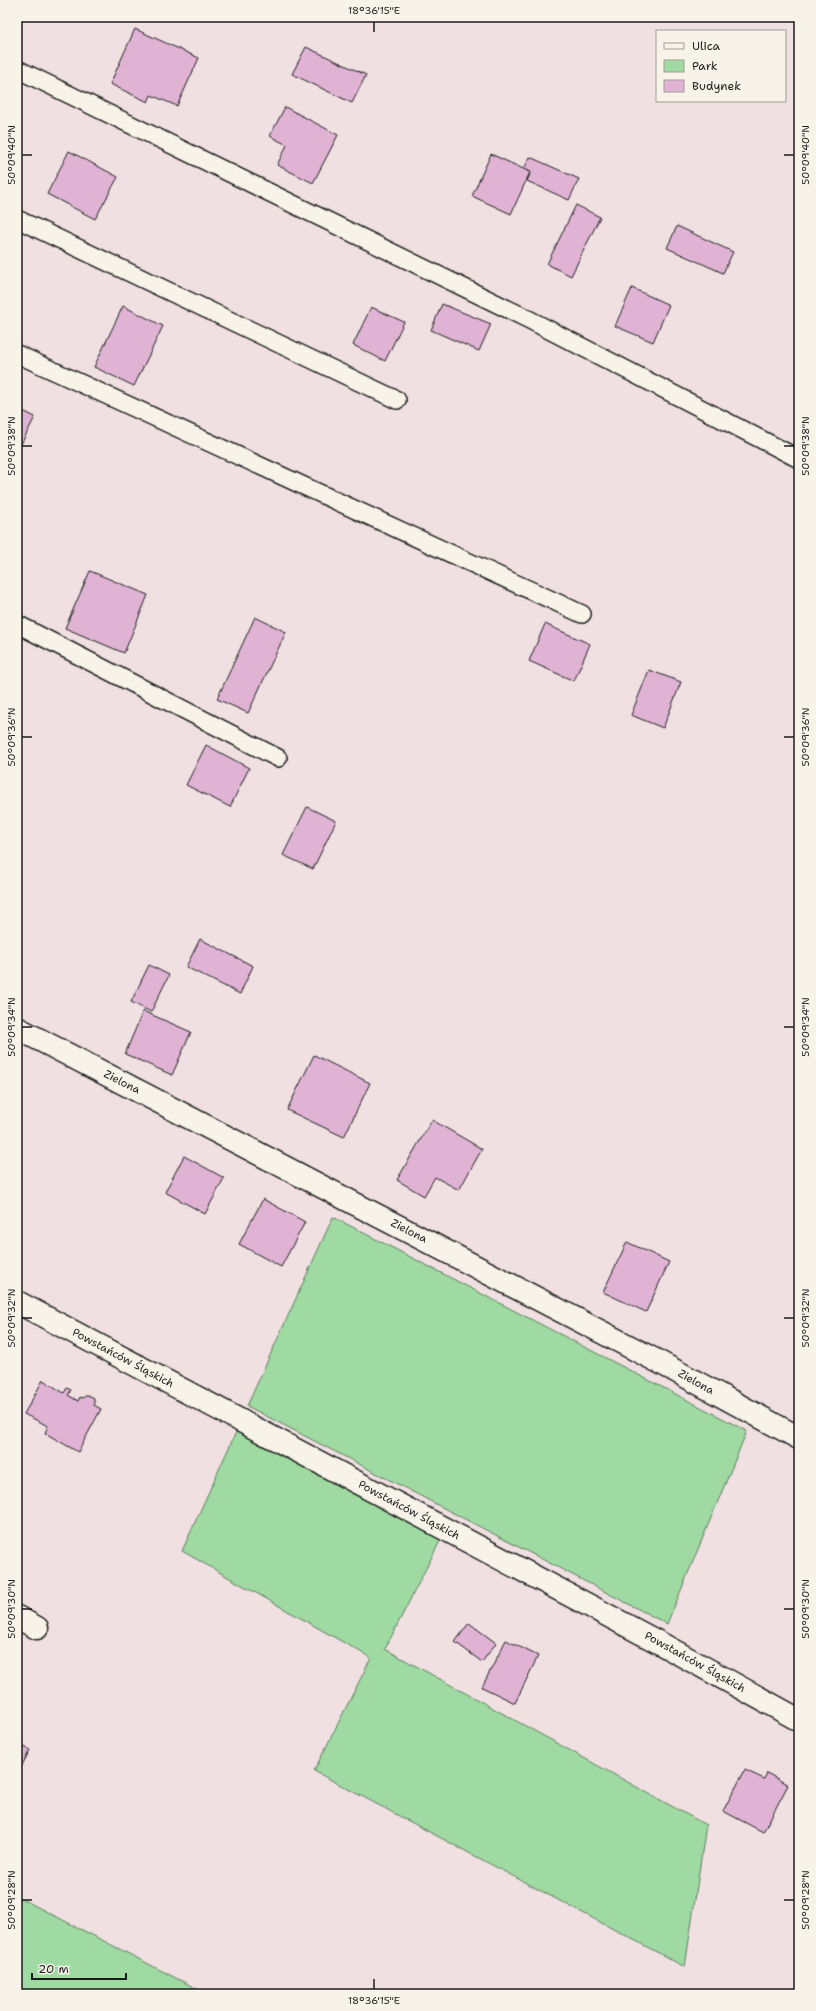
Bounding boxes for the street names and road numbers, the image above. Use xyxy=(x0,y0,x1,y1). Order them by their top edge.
street label: Zielona xyxy=(101,1066,143,1098)
street label: Zielona xyxy=(388,1215,430,1247)
street label: Powstańców Śląskich xyxy=(70,1324,177,1391)
street label: Zielona xyxy=(675,1366,717,1398)
street label: Powstańców Śląskich xyxy=(356,1476,463,1543)
street label: Powstańców Śląskich xyxy=(642,1627,749,1696)

